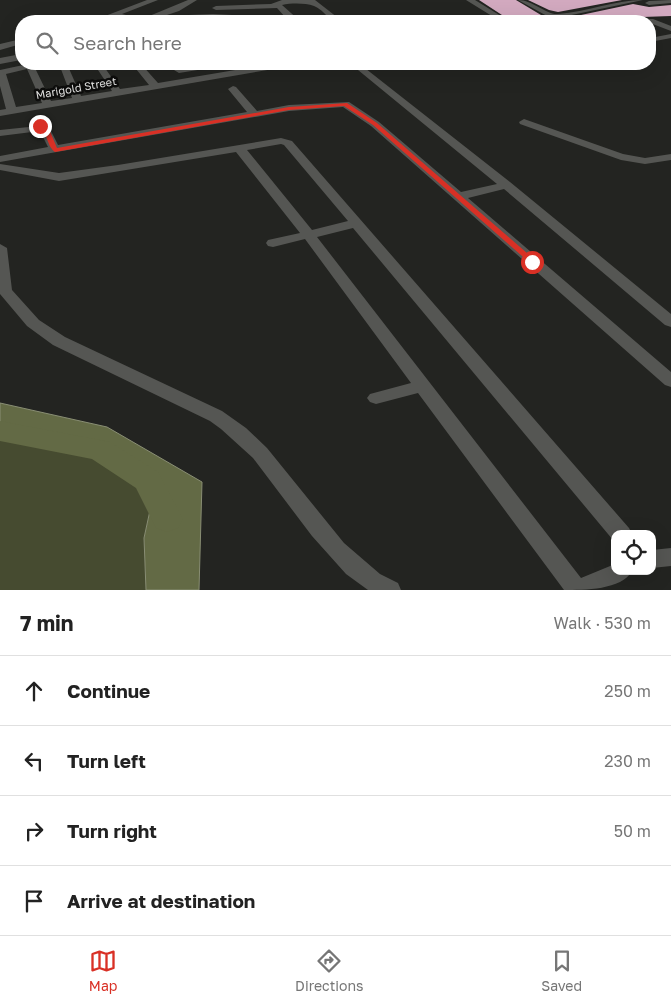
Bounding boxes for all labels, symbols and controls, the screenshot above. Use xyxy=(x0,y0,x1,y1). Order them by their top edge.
search box xyxy=(15,15,656,70)
icon: search xyxy=(33,29,61,57)
text: Search here xyxy=(73,31,182,54)
street label: Marigold Street xyxy=(35,74,117,101)
route end xyxy=(29,115,52,138)
route start xyxy=(521,251,544,274)
map controls xyxy=(611,530,656,575)
button: locate xyxy=(611,530,656,575)
text: 7 min xyxy=(20,610,74,636)
text: Walk · 530 m xyxy=(554,613,651,633)
icon: ahead xyxy=(20,677,48,705)
text: Continue xyxy=(67,679,150,702)
text: 250 m xyxy=(604,681,651,701)
icon: left xyxy=(20,747,48,775)
text: Turn left xyxy=(67,749,146,772)
text: 230 m xyxy=(604,751,651,771)
icon: right xyxy=(20,817,48,845)
text: Turn right xyxy=(67,819,157,842)
text: 50 m xyxy=(614,821,651,841)
icon: arrive xyxy=(20,887,48,915)
text: Arrive at destination xyxy=(67,889,255,912)
tab: Map xyxy=(89,947,117,994)
tab: Directions xyxy=(295,947,364,994)
tab: Saved xyxy=(541,947,582,994)

